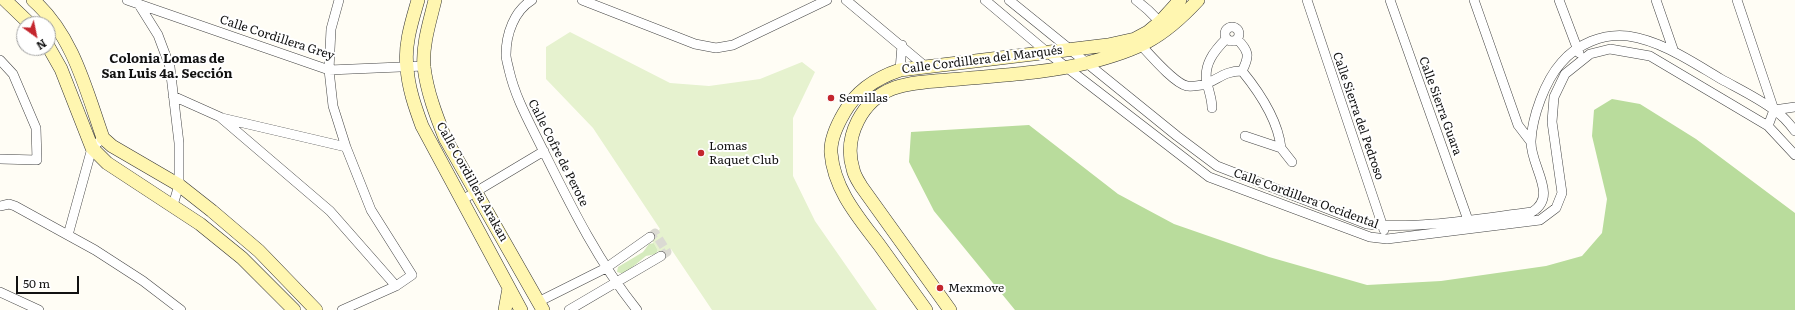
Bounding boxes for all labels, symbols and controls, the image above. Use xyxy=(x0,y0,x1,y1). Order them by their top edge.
street label: Calle Cordillera Grey xyxy=(218,13,336,63)
north arrow xyxy=(16,16,56,56)
text: N xyxy=(34,36,50,54)
street label: Calle Cordillera del Marqués xyxy=(901,43,1063,77)
street label: Calle Sierra del Pedroso xyxy=(1329,50,1387,182)
district label: Colonia Lomas de San Luis 4a. Sección xyxy=(101,51,233,82)
street label: Calle Sierra Guara xyxy=(1415,55,1465,157)
place label: Semillas xyxy=(839,91,888,105)
marker: Semillas xyxy=(826,93,836,103)
street label: Calle Cofre de Perote xyxy=(525,97,591,209)
street label: Calle Cordillera Arakan xyxy=(433,120,511,244)
place label: Lomas Raquet Club xyxy=(709,139,779,167)
marker: Lomas Raquet Club xyxy=(696,148,706,158)
street label: Calle Cordillera Occidental xyxy=(1232,166,1380,232)
scale bar xyxy=(18,268,81,294)
text: 50 m xyxy=(23,274,50,292)
place label: Mexmove xyxy=(948,281,1004,295)
marker: Mexmove xyxy=(935,283,945,293)

